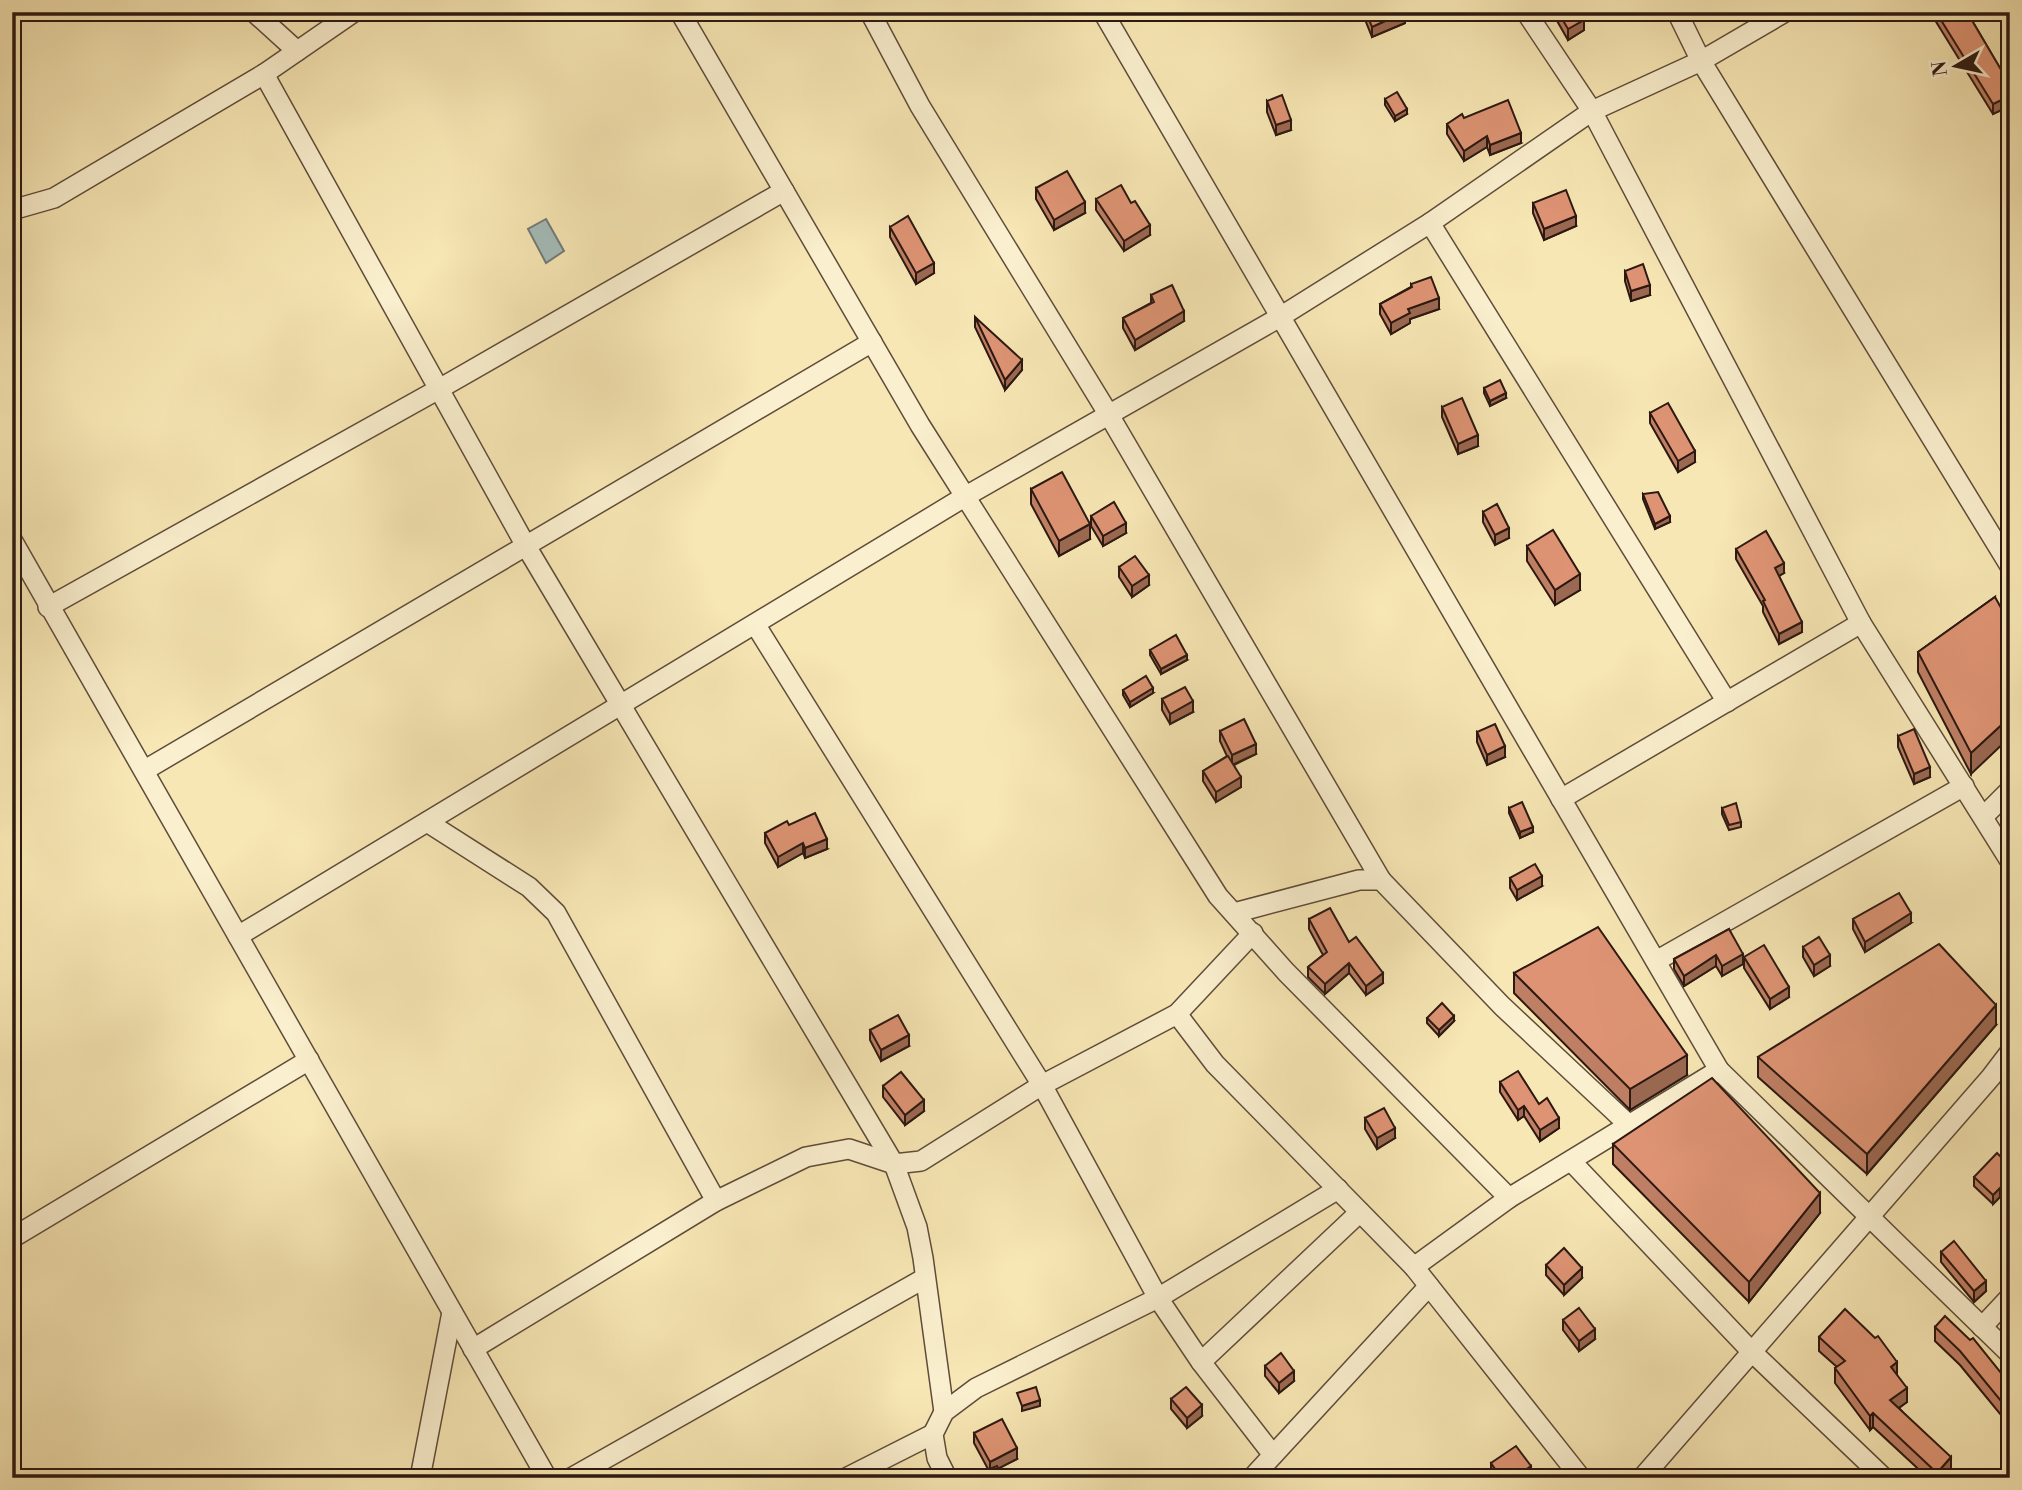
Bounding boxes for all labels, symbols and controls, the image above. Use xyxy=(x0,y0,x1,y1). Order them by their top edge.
north arrow xyxy=(1920,32,1990,102)
text: N xyxy=(1927,59,1953,78)

